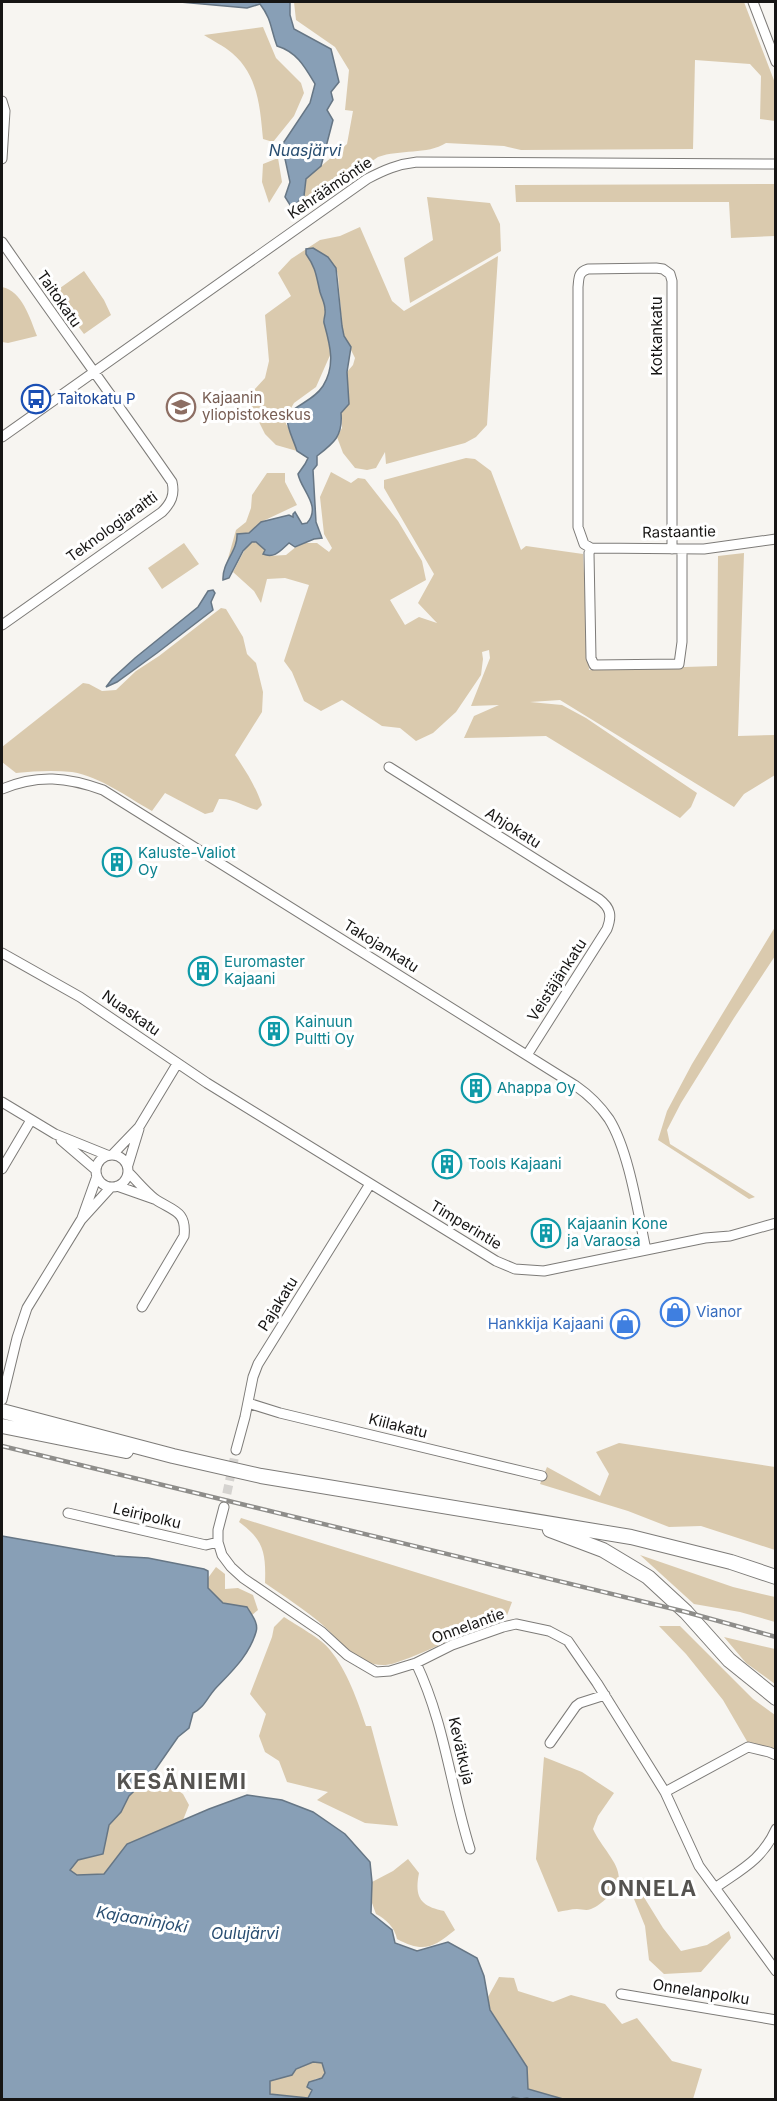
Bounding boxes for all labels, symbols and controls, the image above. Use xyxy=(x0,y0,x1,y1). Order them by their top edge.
water label: Nuasjärvi xyxy=(269,140,342,160)
street label: Kehräämöntie xyxy=(284,152,376,223)
street label: Taitokatu xyxy=(33,267,86,331)
street label: Kotkankatu xyxy=(647,296,666,376)
bus stop icon: Taitokatu P xyxy=(20,383,52,415)
place label: Kajaanin yliopistokeskus xyxy=(202,388,311,424)
place label: Taitokatu P xyxy=(57,389,136,408)
school or university icon: Kajaanin yliopistokeskus xyxy=(165,391,197,423)
street label: Teknologiaraitti xyxy=(62,487,161,566)
street label: Rastaantie xyxy=(642,521,716,542)
street label: Ahjokatu xyxy=(482,803,545,852)
place label: Kaluste-Valiot Oy xyxy=(138,843,236,879)
building icon: Kaluste-Valiot Oy xyxy=(101,846,133,878)
street label: Takojankatu xyxy=(340,915,422,976)
street label: Veistäjänkatu xyxy=(523,935,590,1025)
place label: Euromaster Kajaani xyxy=(224,952,305,988)
building icon: Euromaster Kajaani xyxy=(187,955,219,987)
street label: Nuaskatu xyxy=(98,986,164,1040)
place label: Kainuun Pultti Oy xyxy=(295,1012,355,1048)
building icon: Kainuun Pultti Oy xyxy=(258,1015,290,1047)
building icon: Ahappa Oy xyxy=(460,1072,492,1104)
place label: Ahappa Oy xyxy=(497,1078,576,1097)
building icon: Tools Kajaani xyxy=(431,1148,463,1180)
place label: Tools Kajaani xyxy=(468,1154,562,1173)
street label: Timperintie xyxy=(427,1196,505,1253)
place label: Kajaanin Kone ja Varaosa xyxy=(566,1214,668,1250)
building icon: Kajaanin Kone ja Varaosa xyxy=(530,1217,562,1249)
street label: Pajakatu xyxy=(253,1273,302,1334)
shop icon: Vianor xyxy=(659,1296,691,1328)
place label: Vianor xyxy=(696,1302,742,1321)
shop icon: Hankkija Kajaani xyxy=(609,1308,641,1340)
place label: Hankkija Kajaani xyxy=(488,1314,604,1333)
street label: Kiilakatu xyxy=(367,1409,430,1442)
street label: Leiripolku xyxy=(111,1498,183,1533)
street label: Onnelantie xyxy=(429,1604,507,1647)
street label: Kevätkuja xyxy=(444,1715,478,1787)
district label: KESÄNIEMI xyxy=(117,1768,247,1794)
district label: ONNELA xyxy=(600,1876,698,1901)
water label: Kajaaninjoki xyxy=(95,1901,190,1937)
water label: Oulujärvi xyxy=(211,1923,280,1943)
street label: Onnelanpolku xyxy=(651,1974,751,2009)

